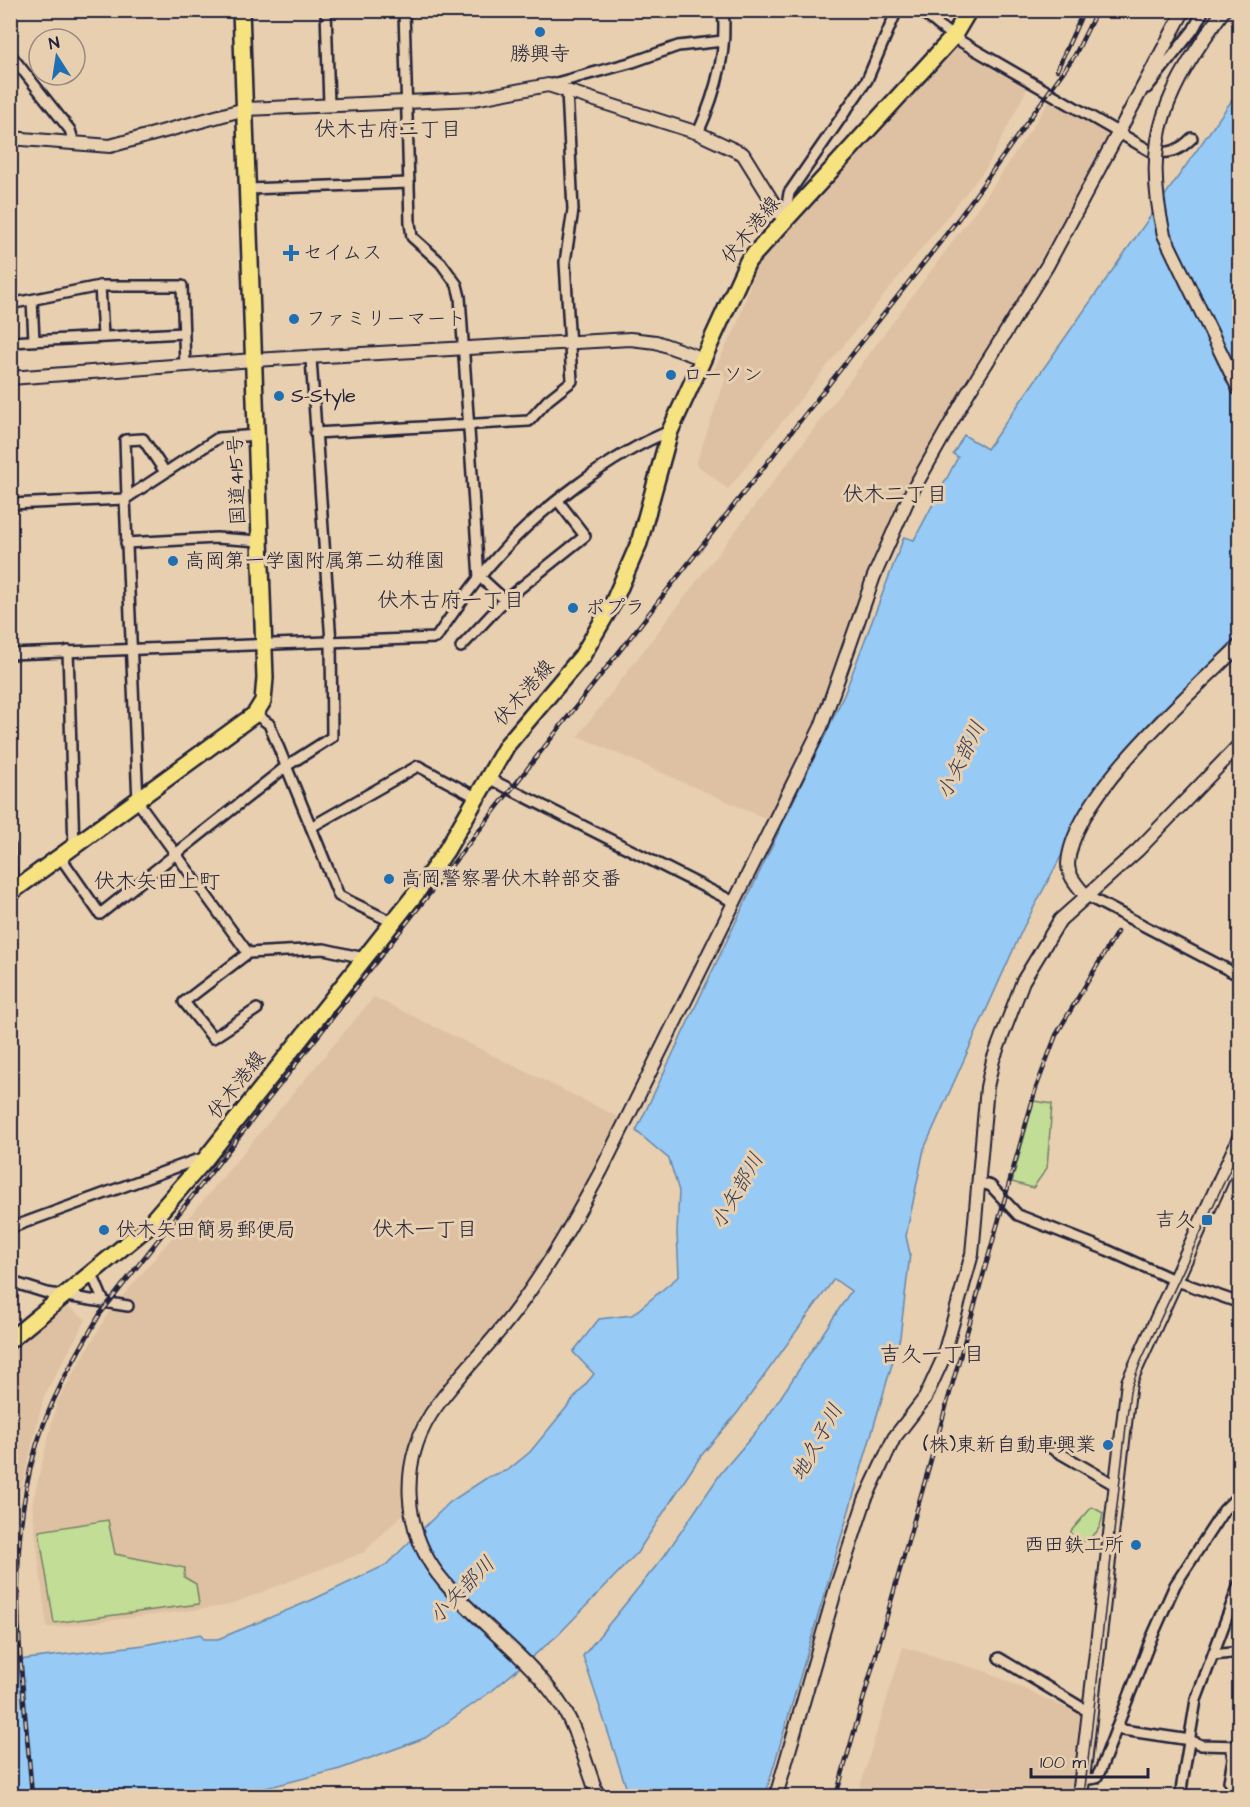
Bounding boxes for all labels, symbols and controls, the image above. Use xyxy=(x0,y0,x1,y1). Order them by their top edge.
marker: 勝興寺 xyxy=(533,25,547,39)
north arrow xyxy=(27,27,87,87)
text: N xyxy=(47,32,61,55)
place label: 勝興寺 xyxy=(510,40,570,68)
district label: 伏木古府二丁目 xyxy=(315,115,462,144)
street label: 伏木港線 xyxy=(715,190,787,270)
place label: セイムス xyxy=(303,239,382,267)
marker: セイムス xyxy=(284,246,298,260)
place label: ファミリーマート xyxy=(306,305,466,333)
marker: ファミリーマート xyxy=(287,312,301,326)
place label: ローソン xyxy=(683,361,763,389)
marker: ローソン xyxy=(664,368,678,382)
place label: S-Style xyxy=(291,382,356,411)
marker: S-Style xyxy=(272,389,286,403)
street label: 国道415号 xyxy=(221,434,253,526)
district label: 伏木二丁目 xyxy=(843,480,948,509)
place label: 高岡第一学園附属第二幼稚園 xyxy=(185,547,445,575)
marker: 高岡第一学園附属第二幼稚園 xyxy=(166,554,180,568)
district label: 伏木古府一丁目 xyxy=(378,586,525,615)
place label: ポプラ xyxy=(585,594,645,622)
marker: ポプラ xyxy=(566,601,580,615)
street label: 伏木港線 xyxy=(487,654,561,732)
water label: 小矢部川 xyxy=(930,716,992,804)
place label: 高岡警察署伏木幹部交番 xyxy=(401,865,621,893)
district label: 伏木矢田上町 xyxy=(94,867,220,896)
marker: 高岡警察署伏木幹部交番 xyxy=(382,872,396,886)
street label: 伏木港線 xyxy=(201,1045,273,1125)
water label: 小矢部川 xyxy=(703,1147,771,1235)
place label: 吉久 xyxy=(1155,1206,1195,1234)
marker: 吉久 xyxy=(1200,1213,1214,1227)
district label: 伏木一丁目 xyxy=(373,1215,478,1244)
place label: 伏木矢田簡易郵便局 xyxy=(116,1216,296,1244)
marker: 伏木矢田簡易郵便局 xyxy=(97,1223,111,1237)
district label: 吉久一丁目 xyxy=(880,1340,985,1369)
water label: 地久子川 xyxy=(784,1398,850,1486)
place label: (株)東新自動車興業 xyxy=(923,1431,1096,1459)
marker: (株)東新自動車興業 xyxy=(1101,1438,1115,1452)
place label: 西田鉄工所 xyxy=(1024,1531,1124,1559)
marker: 西田鉄工所 xyxy=(1129,1538,1143,1552)
water label: 小矢部川 xyxy=(422,1550,502,1630)
scale bar xyxy=(1031,1741,1148,1779)
text: 100 m xyxy=(1040,1750,1086,1775)

